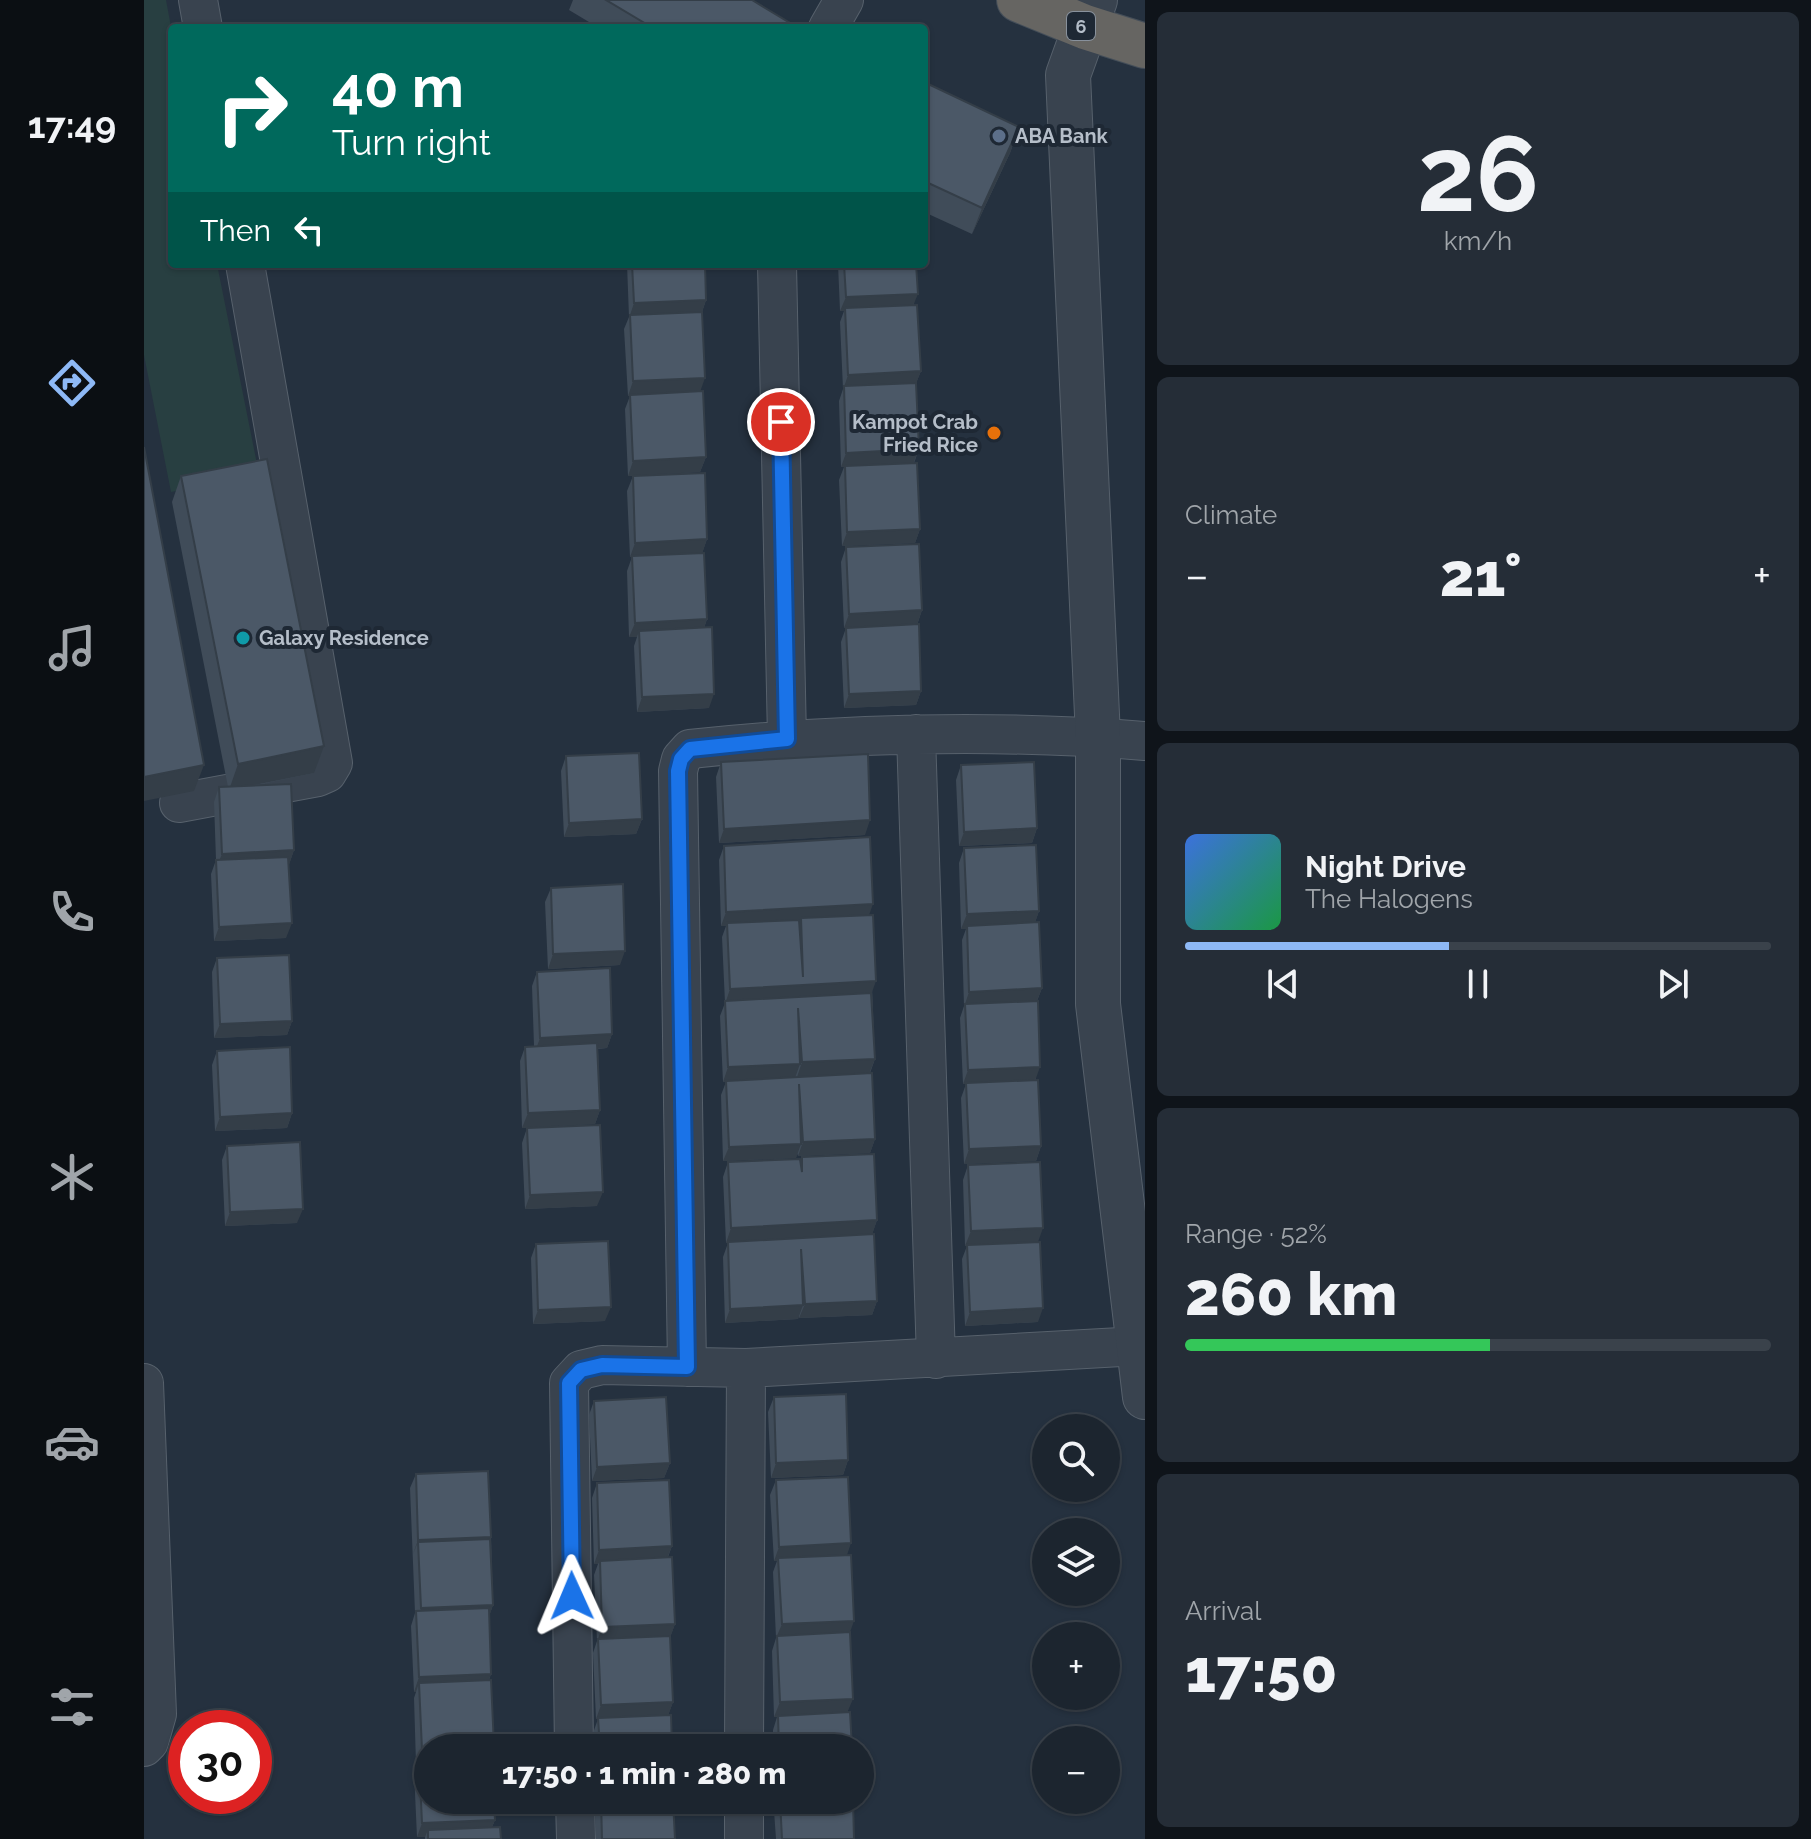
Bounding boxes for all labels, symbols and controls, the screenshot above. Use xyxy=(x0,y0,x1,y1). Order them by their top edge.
road number: 6 xyxy=(1067,12,1095,40)
text: 40 m xyxy=(332,54,464,120)
icon: right xyxy=(200,56,304,160)
text: 17:49 xyxy=(28,104,116,146)
text: 26 xyxy=(1417,113,1539,235)
text: Turn right xyxy=(332,121,491,163)
place label: ABA Bank xyxy=(1015,124,1109,148)
marker: ABA Bank xyxy=(990,127,1008,145)
icon: left xyxy=(287,208,331,252)
text: Then xyxy=(200,213,271,248)
text: km/h xyxy=(1444,226,1512,256)
icon: directions xyxy=(44,355,100,411)
pin xyxy=(747,388,815,456)
icon: arrive xyxy=(759,400,803,444)
place label: Kampot Crab Fried Rice xyxy=(852,410,978,457)
marker: Kampot Crab Fried Rice xyxy=(985,424,1003,442)
text: Climate xyxy=(1185,500,1277,530)
text: 21° xyxy=(1440,540,1522,610)
text: − xyxy=(1185,550,1209,601)
text: + xyxy=(1753,550,1771,601)
icon: music xyxy=(44,620,100,676)
place label: Galaxy Residence xyxy=(259,626,429,650)
marker: Galaxy Residence xyxy=(234,629,252,647)
text: Night Drive xyxy=(1305,849,1466,884)
icon: phone xyxy=(44,884,100,940)
text: The Halogens xyxy=(1305,884,1473,914)
icon: previous xyxy=(1261,962,1305,1006)
icon: pause xyxy=(1456,962,1500,1006)
icon: next xyxy=(1651,962,1695,1006)
icon: climate xyxy=(44,1149,100,1205)
text: Range · 52% xyxy=(1185,1219,1327,1249)
text: 260 km xyxy=(1185,1259,1397,1329)
icon: car xyxy=(44,1414,100,1470)
map controls xyxy=(1032,1414,1120,1814)
button: search xyxy=(1032,1414,1120,1502)
button: layers xyxy=(1032,1518,1120,1606)
position arrow xyxy=(530,1554,614,1638)
text: Arrival xyxy=(1185,1596,1261,1626)
button: + xyxy=(1032,1622,1120,1710)
text: 17:50 xyxy=(1185,1636,1337,1706)
icon: filters xyxy=(44,1679,100,1735)
speed limit sign: 30 xyxy=(168,1710,272,1814)
button: − xyxy=(1032,1726,1120,1814)
text: 17:50 · 1 min · 280 m xyxy=(502,1756,786,1791)

